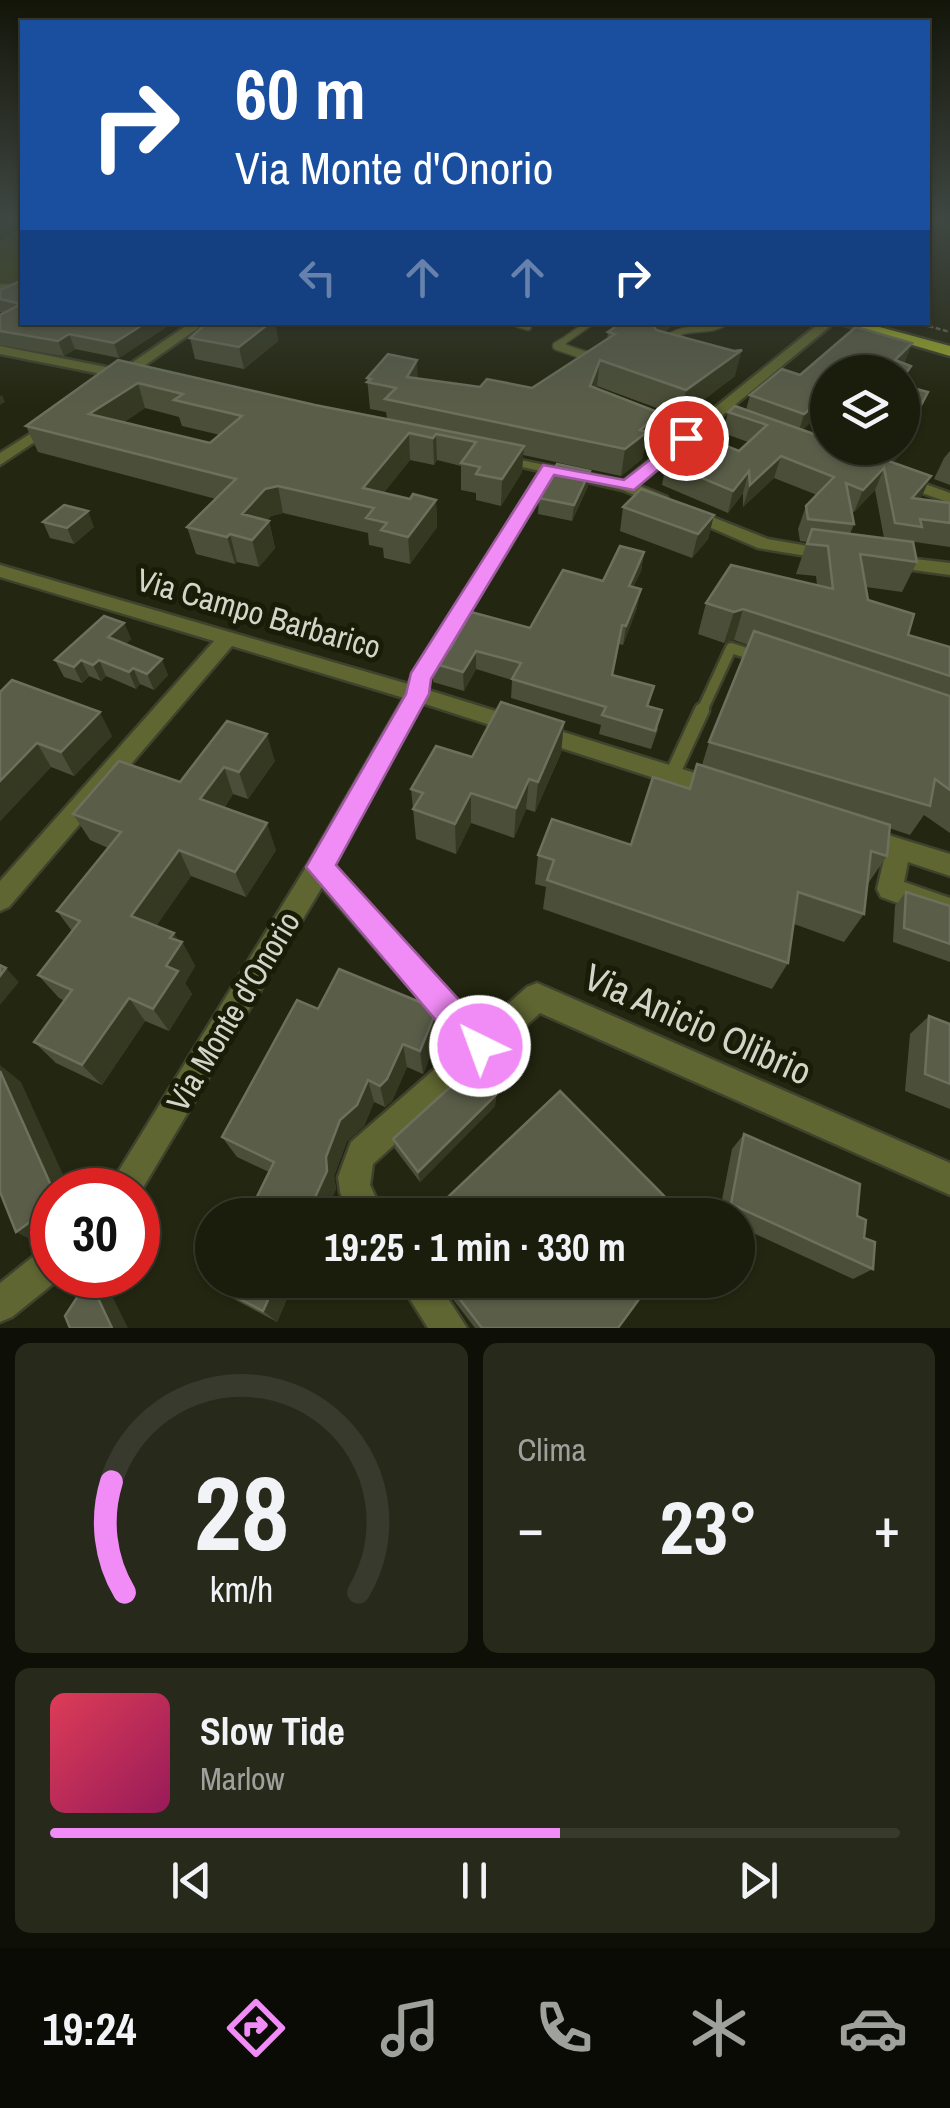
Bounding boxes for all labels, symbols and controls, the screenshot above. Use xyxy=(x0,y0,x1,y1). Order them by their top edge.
text: 60 m xyxy=(235,47,366,141)
icon: right xyxy=(70,60,200,190)
text: Via Monte d'Onorio xyxy=(235,137,553,198)
icon: left xyxy=(290,250,345,305)
icon: ahead xyxy=(395,250,450,305)
icon: ahead xyxy=(500,250,555,305)
icon: right xyxy=(605,250,660,305)
map controls xyxy=(810,355,920,465)
button: layers xyxy=(810,355,920,465)
pin xyxy=(644,396,729,481)
icon: arrive xyxy=(659,411,714,466)
street label: Via Campo Barbarico xyxy=(132,558,386,668)
street label: Via Monte d'Onorio xyxy=(156,903,310,1119)
street label: Via Anicio Olibrio xyxy=(576,951,820,1097)
position arrow xyxy=(428,994,532,1098)
speed limit sign: 30 xyxy=(30,1168,160,1298)
text: 19:25 · 1 min · 330 m xyxy=(324,1222,626,1273)
text: Clima xyxy=(518,1428,586,1471)
text: 28 xyxy=(194,1442,289,1582)
text: 23° xyxy=(660,1476,758,1577)
text: − xyxy=(518,1490,544,1564)
text: + xyxy=(874,1490,900,1564)
text: km/h xyxy=(209,1565,273,1613)
text: Slow Tide xyxy=(200,1706,345,1757)
text: Marlow xyxy=(200,1757,285,1800)
icon: previous xyxy=(164,1853,219,1908)
icon: pause xyxy=(447,1853,502,1908)
icon: next xyxy=(731,1853,786,1908)
icon: directions xyxy=(221,1993,291,2063)
icon: music xyxy=(375,1993,445,2063)
icon: phone xyxy=(529,1993,599,2063)
icon: climate xyxy=(684,1993,754,2063)
icon: car xyxy=(838,1993,908,2063)
text: 19:24 xyxy=(42,1998,137,2059)

